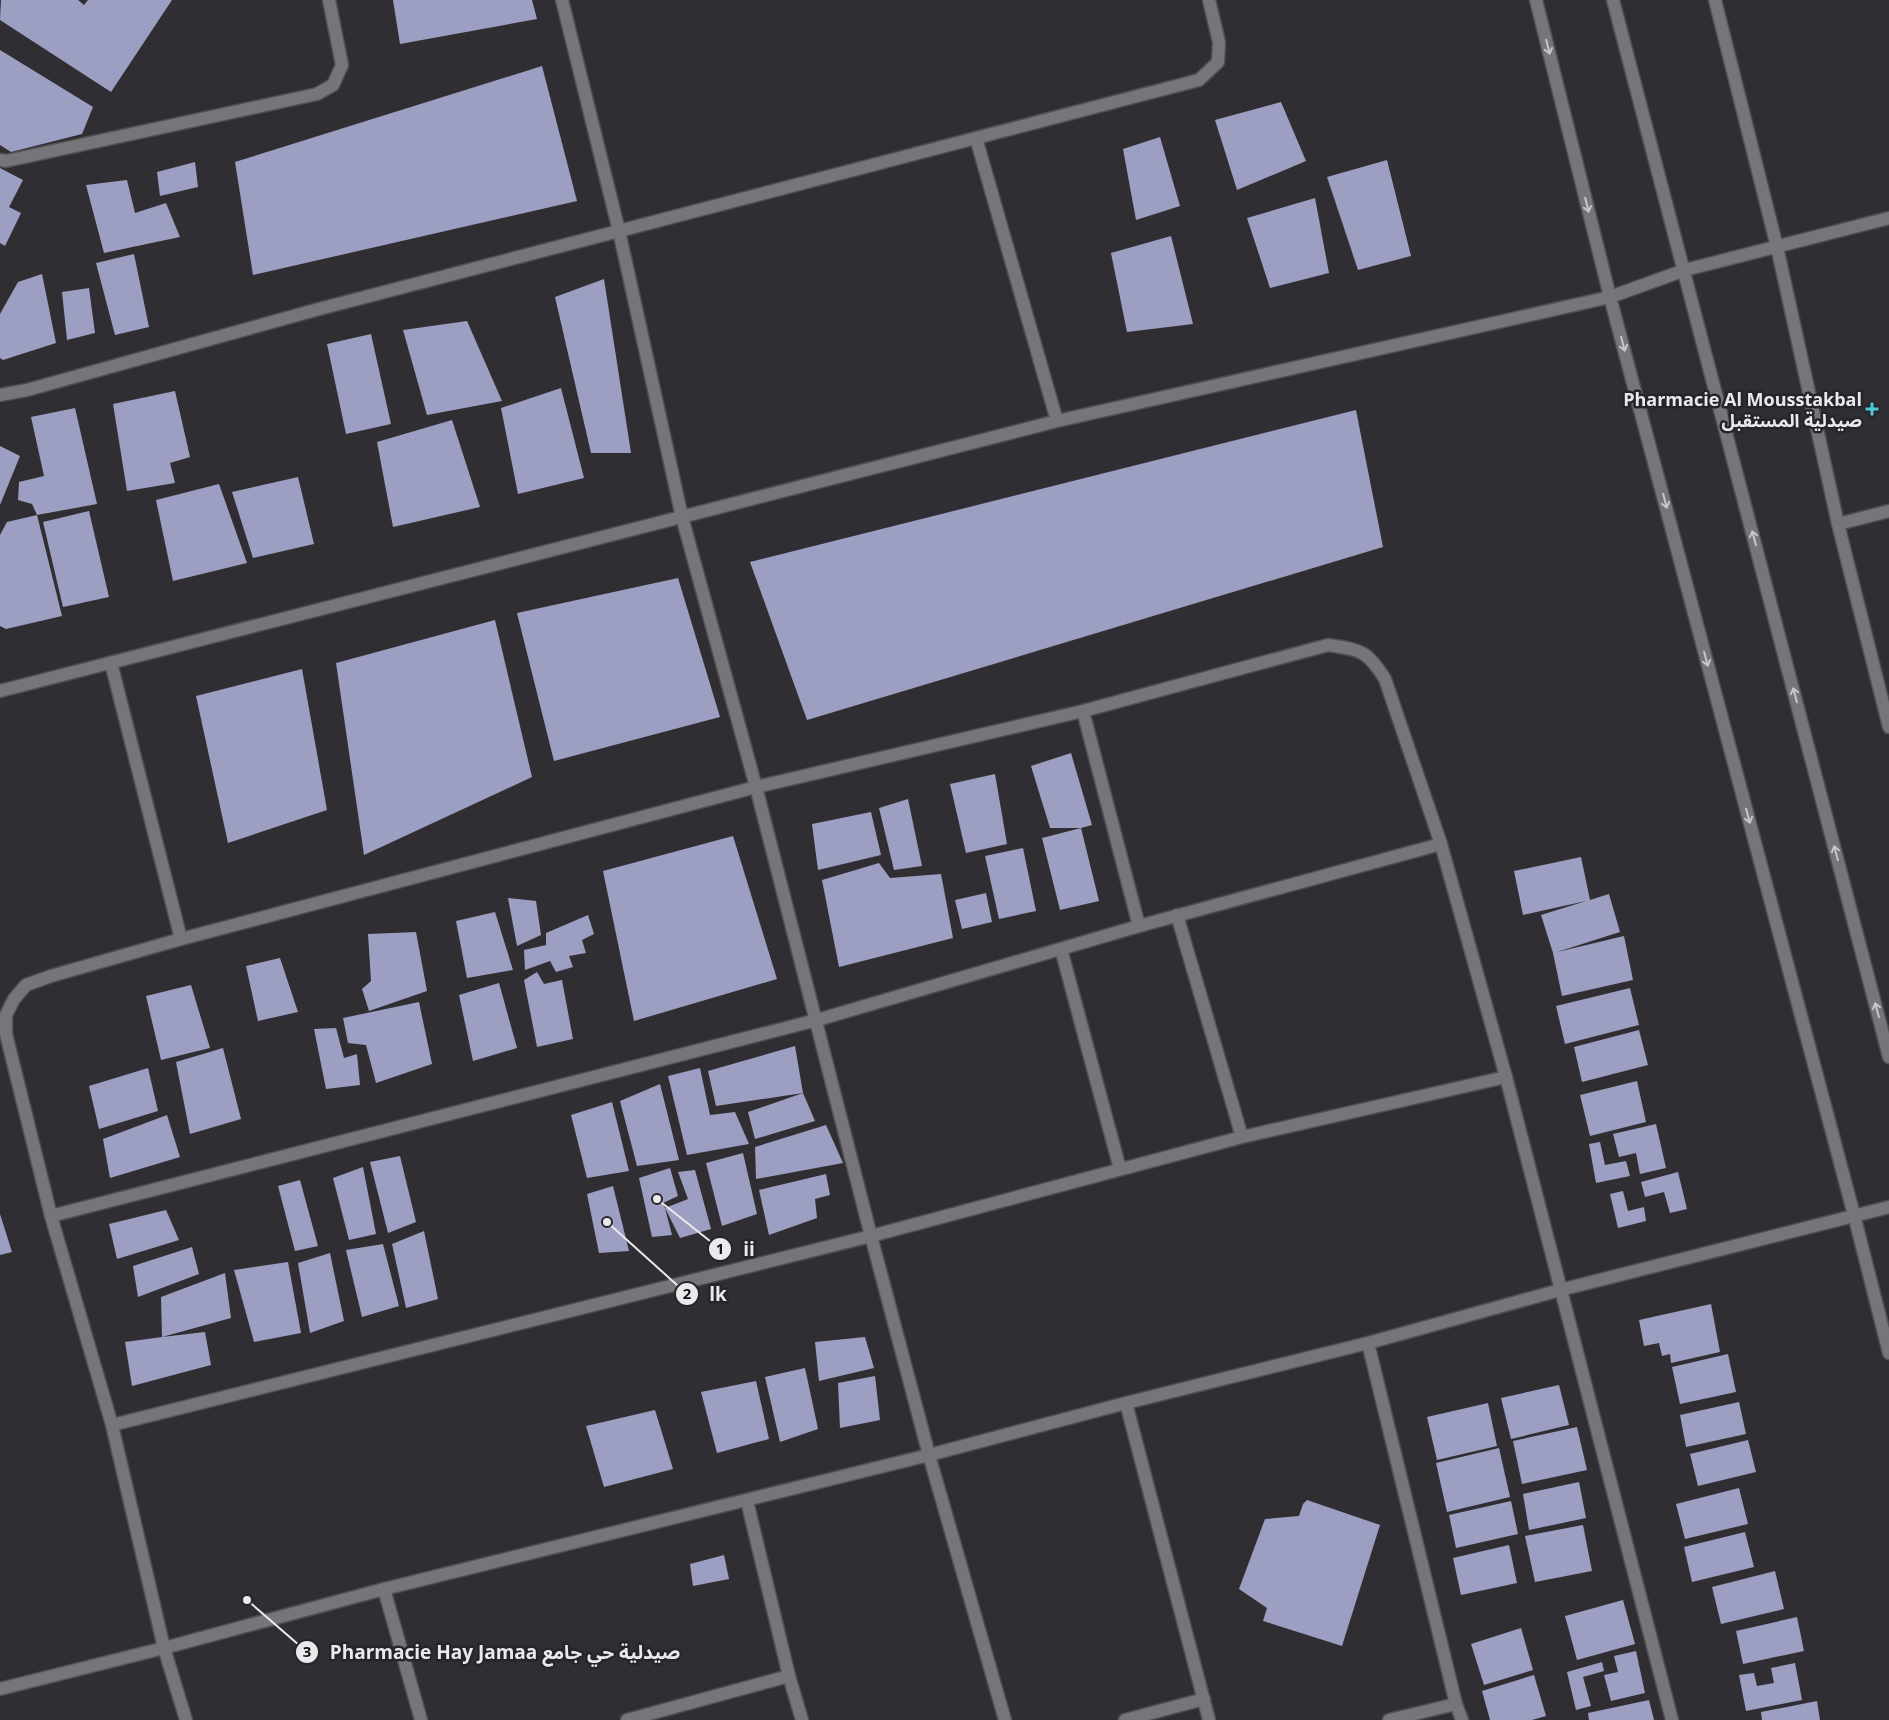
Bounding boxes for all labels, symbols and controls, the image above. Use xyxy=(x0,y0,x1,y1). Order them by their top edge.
one-way arrow xyxy=(1544,39,1553,55)
one-way arrow xyxy=(1583,197,1592,213)
one-way arrow xyxy=(1619,336,1628,352)
place label: Pharmacie Al Mousstakbal صيدلية المستقبل xyxy=(1623,387,1862,432)
marker: Pharmacie Al Mousstakbal صيدلية المستقبل xyxy=(1866,403,1878,415)
one-way arrow xyxy=(1660,493,1670,509)
one-way arrow xyxy=(1749,531,1758,547)
one-way arrow xyxy=(1702,650,1712,666)
one-way arrow xyxy=(1790,688,1799,704)
one-way arrow xyxy=(1744,807,1753,823)
one-way arrow xyxy=(1831,845,1840,861)
one-way arrow xyxy=(1872,1002,1881,1018)
callout: ii xyxy=(708,1232,765,1266)
text: ii xyxy=(743,1236,755,1262)
text: 1 xyxy=(716,1238,724,1258)
callout: lk xyxy=(674,1277,737,1311)
text: lk xyxy=(709,1281,727,1307)
text: 2 xyxy=(683,1283,692,1303)
callout: Pharmacie Hay Jamaa صيدلية حي جامع xyxy=(295,1635,690,1669)
text: Pharmacie Hay Jamaa صيدلية حي جامع xyxy=(330,1639,680,1667)
text: 3 xyxy=(303,1641,311,1661)

